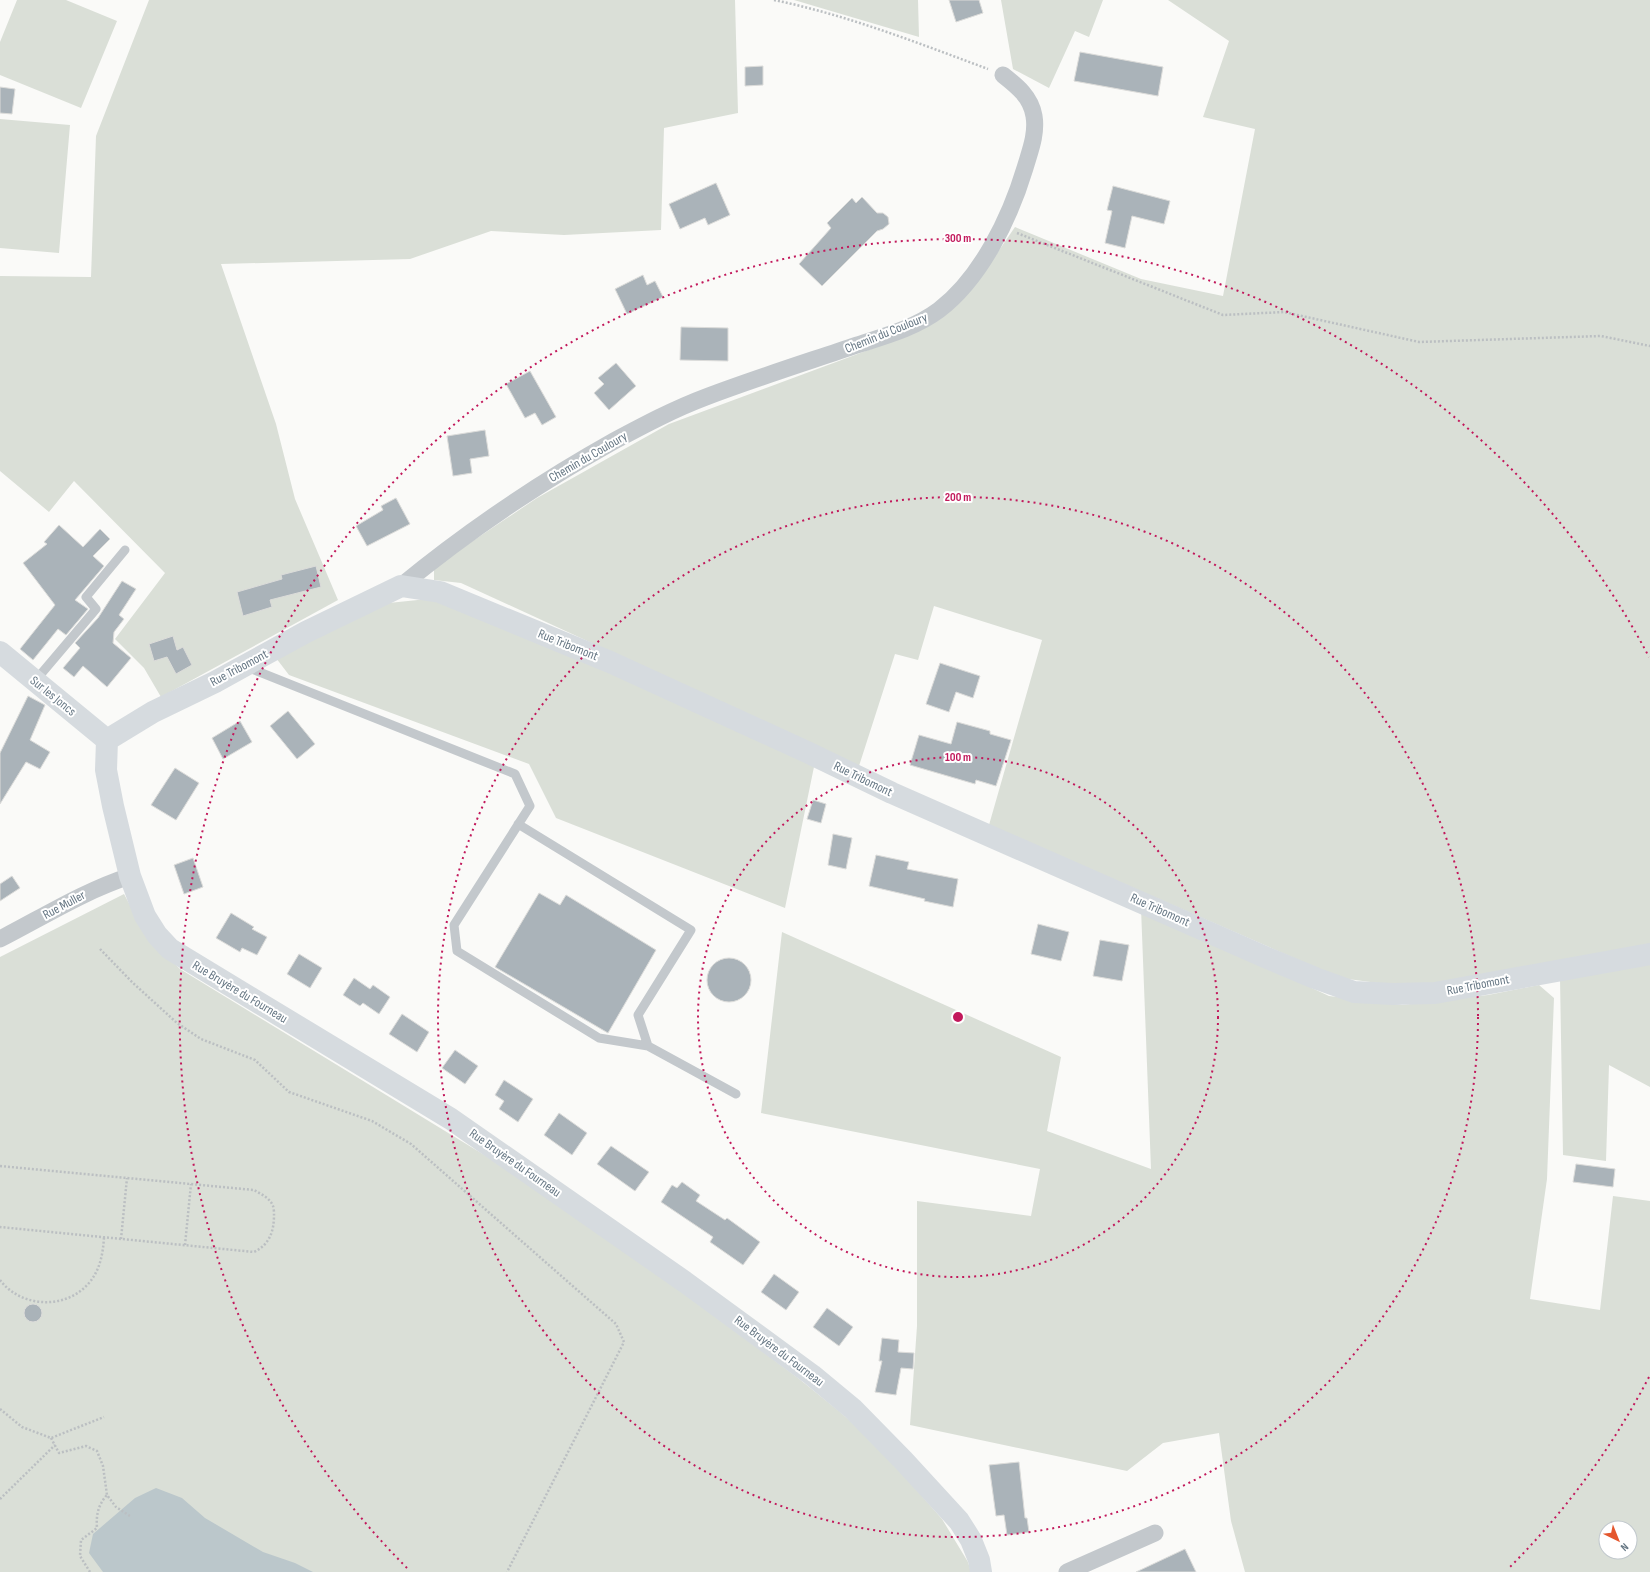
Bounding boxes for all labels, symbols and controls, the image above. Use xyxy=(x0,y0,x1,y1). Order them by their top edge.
text: 300 m xyxy=(945,231,971,246)
street label: Chemin du Couloury xyxy=(842,309,930,357)
street label: Chemin du Couloury xyxy=(546,428,630,486)
text: 200 m xyxy=(945,490,971,505)
street label: Rue Tribomont xyxy=(536,626,600,664)
street label: Rue Tribomont xyxy=(207,646,271,690)
street label: Sur les Joncs xyxy=(27,673,80,720)
text: 100 m xyxy=(945,750,971,765)
street label: Rue Tribomont xyxy=(831,758,895,800)
street label: Rue Muller xyxy=(40,887,88,923)
street label: Rue Tribomont xyxy=(1128,890,1192,930)
street label: Rue Bruyère du Fourneau xyxy=(190,957,290,1027)
street label: Rue Tribomont xyxy=(1445,971,1511,999)
centre of rings xyxy=(951,1010,965,1024)
street label: Rue Bruyère du Fourneau xyxy=(466,1125,564,1201)
street label: Rue Bruyère du Fourneau xyxy=(731,1312,827,1390)
north arrow xyxy=(1598,1520,1638,1560)
text: N xyxy=(1618,1540,1631,1554)

